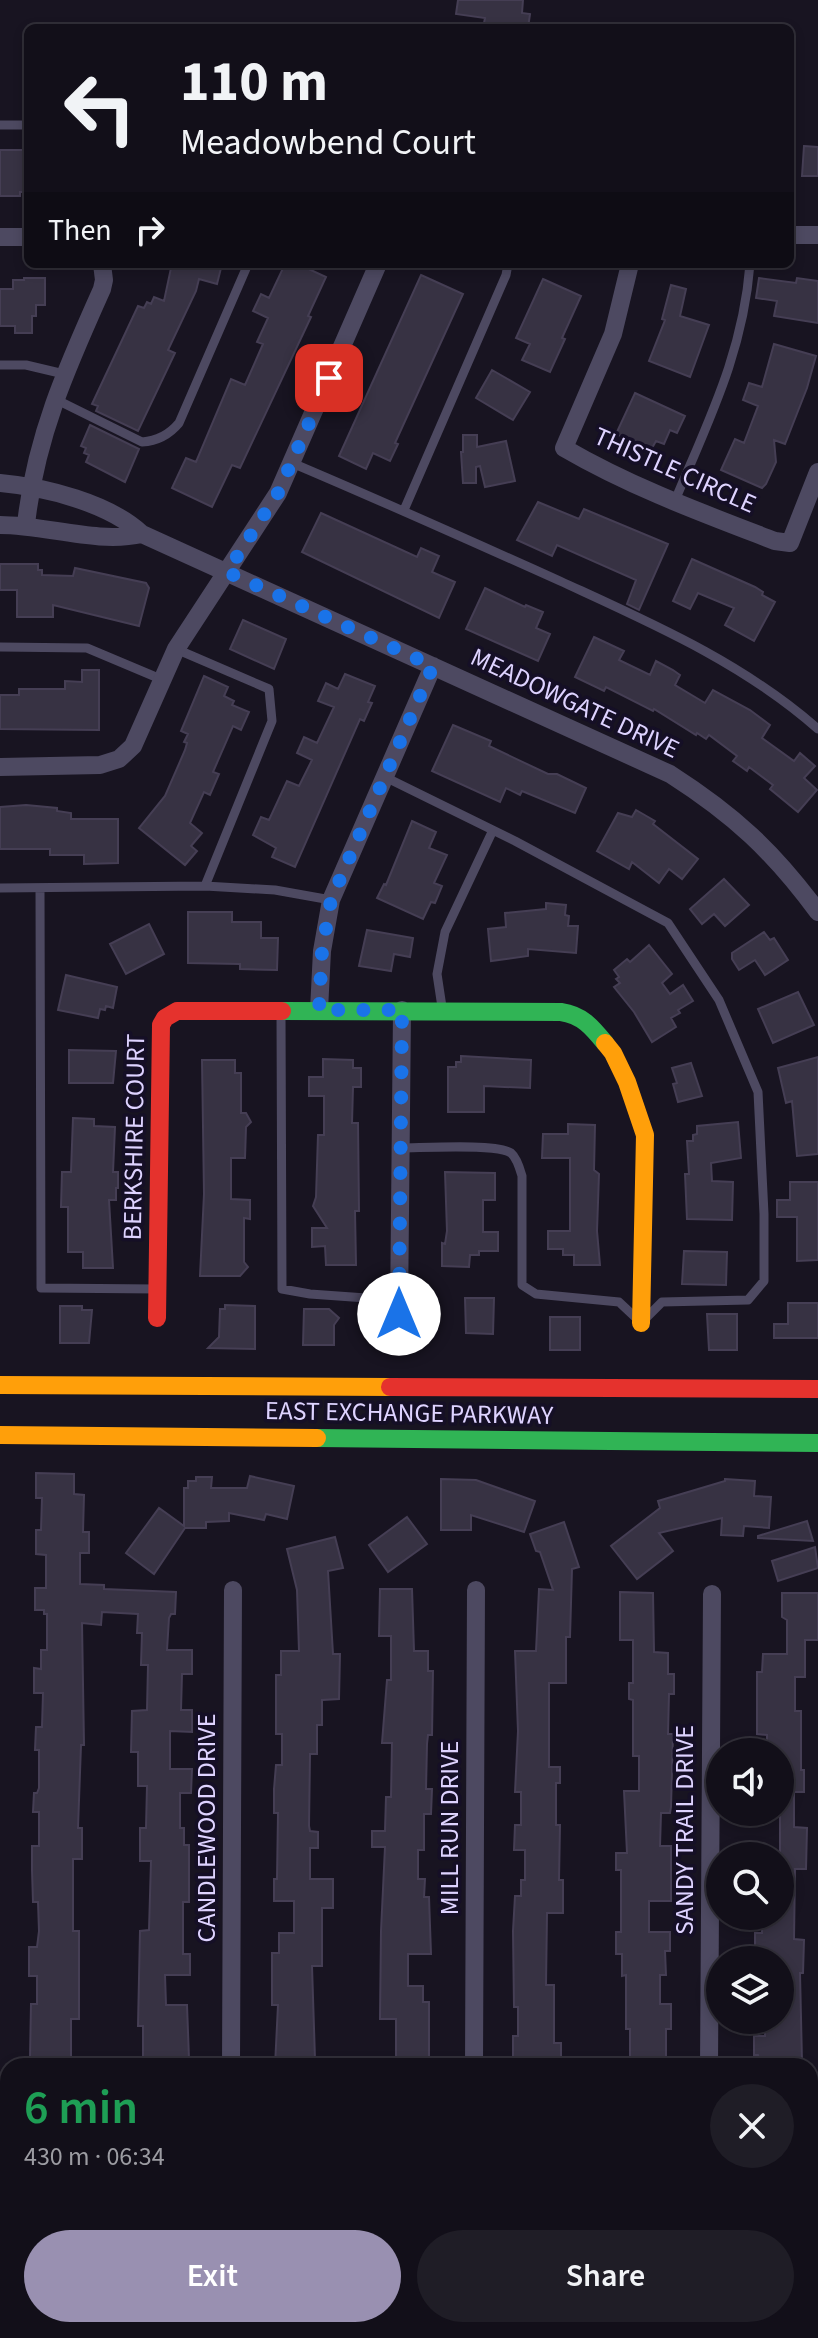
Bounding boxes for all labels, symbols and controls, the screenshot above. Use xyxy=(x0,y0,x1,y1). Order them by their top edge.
text: 110 m xyxy=(180,43,328,122)
icon: left xyxy=(48,56,152,160)
text: Meadowbend Court xyxy=(180,117,476,168)
icon: right xyxy=(128,208,172,252)
text: Then xyxy=(48,209,112,252)
pin xyxy=(295,344,363,412)
icon: arrive xyxy=(307,356,351,400)
street label: THISTLE CIRCLE xyxy=(588,418,762,522)
street label: MEADOWGATE DRIVE xyxy=(465,638,685,768)
street label: BERKSHIRE COURT xyxy=(114,1033,154,1241)
position arrow xyxy=(357,1272,441,1356)
street label: EAST EXCHANGE PARKWAY xyxy=(265,1392,554,1434)
street label: CANDLEWOOD DRIVE xyxy=(188,1714,225,1942)
street label: SANDY TRAIL DRIVE xyxy=(666,1725,703,1935)
map controls xyxy=(706,1738,794,2034)
button: sound xyxy=(706,1738,794,1826)
street label: MILL RUN DRIVE xyxy=(431,1741,468,1915)
button: search xyxy=(706,1842,794,1930)
button: layers xyxy=(706,1946,794,2034)
text: 6 min xyxy=(24,2074,138,2142)
button: close xyxy=(710,2084,794,2168)
text: 430 m · 06:34 xyxy=(24,2138,165,2175)
button: Exit xyxy=(24,2230,401,2322)
button: Share xyxy=(417,2230,794,2322)

